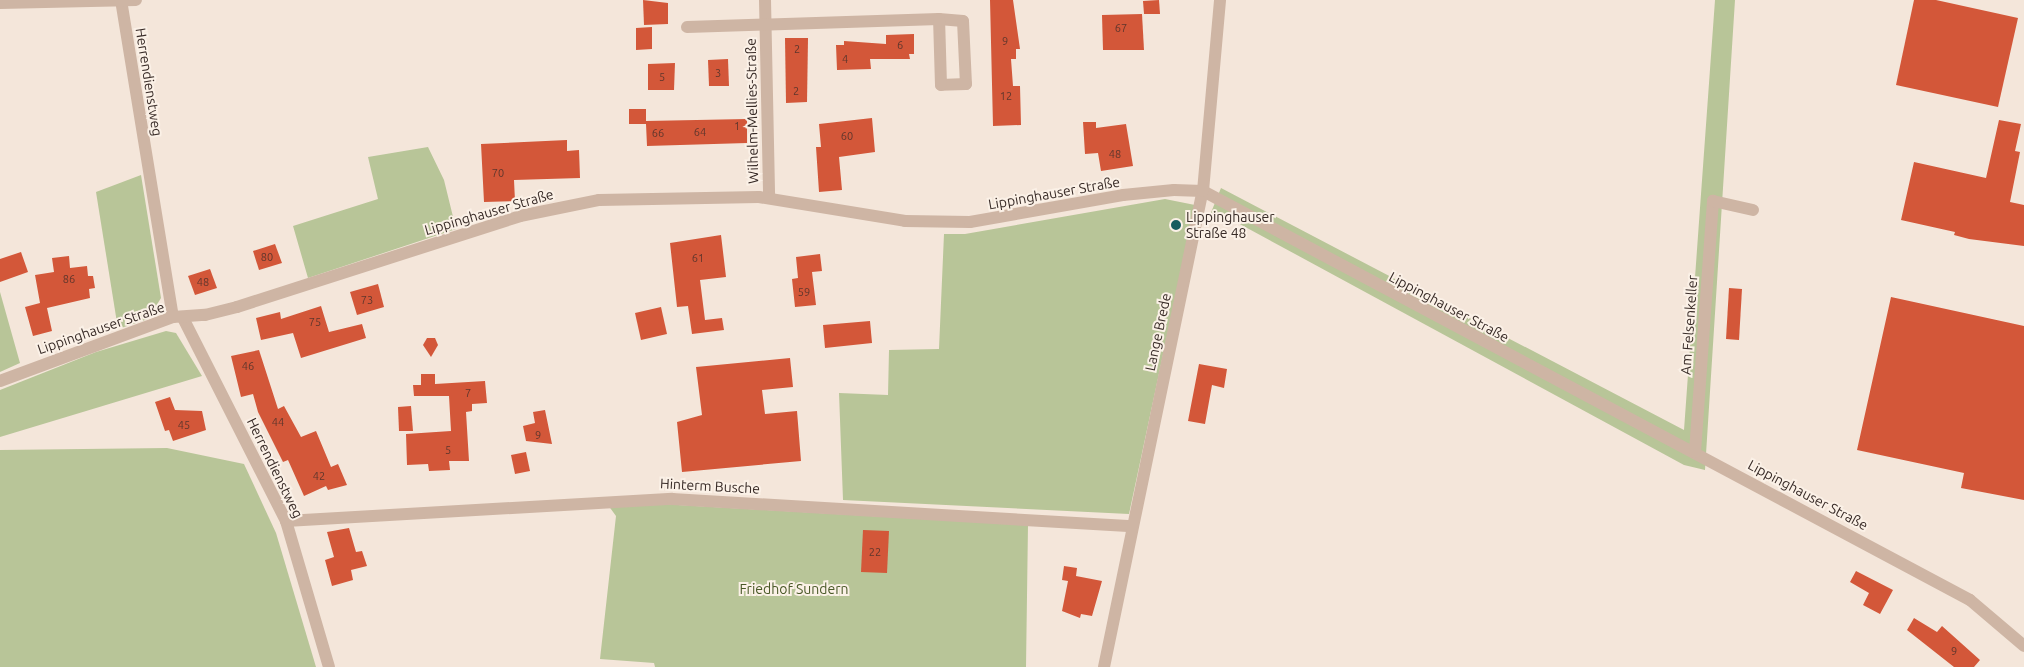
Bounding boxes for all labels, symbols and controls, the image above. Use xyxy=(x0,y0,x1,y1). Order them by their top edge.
house number: 67 xyxy=(1115,21,1127,35)
street label: Herrendienstweg xyxy=(132,27,166,137)
house number: 9 xyxy=(1002,34,1008,48)
street label: Wilhelm-Mellies-Straße xyxy=(742,38,762,184)
house number: 6 xyxy=(897,38,903,52)
house number: 2 xyxy=(794,42,800,56)
house number: 4 xyxy=(842,52,848,66)
house number: 3 xyxy=(715,66,721,80)
house number: 5 xyxy=(659,70,665,84)
house number: 2 xyxy=(793,84,799,98)
house number: 12 xyxy=(1000,89,1012,103)
house number: 1 xyxy=(734,119,740,133)
house number: 64 xyxy=(694,125,706,139)
house number: 66 xyxy=(652,126,664,140)
house number: 60 xyxy=(841,129,853,143)
house number: 48 xyxy=(1109,147,1121,161)
house number: 70 xyxy=(492,166,504,180)
street label: Lippinghauser Straße xyxy=(987,173,1121,213)
street label: Lippinghauser Straße xyxy=(423,186,555,238)
place label: Lippinghauser Straße 48 xyxy=(1186,209,1275,242)
marker: Lippinghauser Straße 48 xyxy=(1170,219,1182,231)
house number: 80 xyxy=(261,250,273,264)
house number: 61 xyxy=(692,251,704,265)
street label: Lippinghauser Straße xyxy=(1386,268,1512,346)
house number: 86 xyxy=(63,272,75,286)
house number: 48 xyxy=(197,275,209,289)
street label: Am Felsenkeller xyxy=(1677,275,1701,375)
house number: 59 xyxy=(798,285,810,299)
street label: Lange Brede xyxy=(1142,292,1174,372)
house number: 73 xyxy=(361,293,373,307)
street label: Lippinghauser Straße xyxy=(35,298,167,358)
house number: 75 xyxy=(309,315,321,329)
house number: 46 xyxy=(242,359,254,373)
house number: 7 xyxy=(465,386,471,400)
street label: Herrendienstweg xyxy=(243,415,307,521)
house number: 44 xyxy=(272,415,284,429)
house number: 45 xyxy=(178,418,190,432)
house number: 9 xyxy=(535,428,541,442)
house number: 5 xyxy=(445,443,451,457)
street label: Lippinghauser Straße xyxy=(1745,456,1871,534)
house number: 42 xyxy=(313,469,325,483)
street label: Hinterm Busche xyxy=(660,475,760,497)
house number: 22 xyxy=(869,545,881,559)
park label: Friedhof Sundern xyxy=(739,581,849,597)
house number: 9 xyxy=(1951,644,1957,658)

